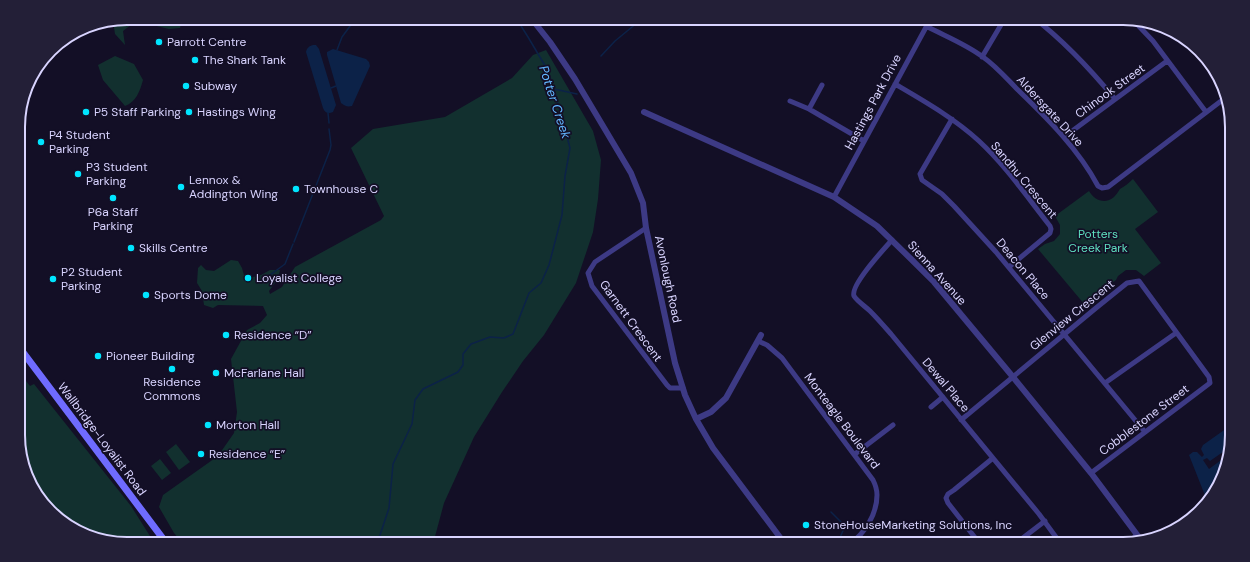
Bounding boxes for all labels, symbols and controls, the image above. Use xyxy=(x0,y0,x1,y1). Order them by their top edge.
place label: Parrott Centre xyxy=(167,34,247,50)
marker: Parrott Centre xyxy=(154,37,164,47)
street label: Hastings Park Drive xyxy=(841,51,905,153)
place label: The Shark Tank xyxy=(203,52,286,68)
marker: The Shark Tank xyxy=(190,55,200,65)
street label: Chinook Street xyxy=(1072,60,1148,122)
water label: Potter Creek xyxy=(535,63,575,141)
street label: Aldersgate Drive xyxy=(1013,72,1087,150)
place label: Subway xyxy=(194,78,237,94)
marker: Subway xyxy=(181,81,191,91)
place label: P5 Staff Parking xyxy=(94,104,181,120)
place label: Hastings Wing xyxy=(197,104,276,120)
marker: P5 Staff Parking xyxy=(81,107,91,117)
marker: Hastings Wing xyxy=(184,107,194,117)
place label: P4 Student Parking xyxy=(49,127,111,157)
marker: P4 Student Parking xyxy=(36,137,46,147)
street label: Sandhu Crescent xyxy=(987,138,1061,222)
place label: P3 Student Parking xyxy=(86,159,148,189)
marker: P3 Student Parking xyxy=(73,169,83,179)
place label: Lennox & Addington Wing xyxy=(189,172,278,202)
place label: Townhouse C xyxy=(304,181,379,197)
marker: Lennox & Addington Wing xyxy=(176,182,186,192)
marker: Townhouse C xyxy=(291,184,301,194)
marker: P6a Staff Parking xyxy=(108,193,118,203)
place label: P6a Staff Parking xyxy=(88,204,138,234)
park label: Potters Creek Park xyxy=(1068,226,1128,256)
street label: Avonlough Road xyxy=(651,234,685,324)
street label: Deacon Place xyxy=(993,235,1054,303)
street label: Sienna Avenue xyxy=(904,238,970,309)
place label: Skills Centre xyxy=(139,240,208,256)
marker: Skills Centre xyxy=(126,243,136,253)
place label: P2 Student Parking xyxy=(61,264,123,294)
place label: Loyalist College xyxy=(256,270,342,286)
marker: Loyalist College xyxy=(243,273,253,283)
marker: P2 Student Parking xyxy=(48,274,58,284)
street label: Glenview Crescent xyxy=(1026,276,1118,354)
street label: Garnett Crescent xyxy=(596,277,666,365)
place label: Sports Dome xyxy=(154,287,227,303)
marker: Sports Dome xyxy=(141,290,151,300)
place label: Residence “D” xyxy=(234,327,312,343)
marker: Residence “D” xyxy=(221,330,231,340)
place label: Pioneer Building xyxy=(106,348,195,364)
marker: Pioneer Building xyxy=(93,351,103,361)
street label: Dewal Place xyxy=(919,355,973,416)
marker: Residence Commons xyxy=(167,364,177,374)
place label: McFarlane Hall xyxy=(224,365,304,381)
marker: McFarlane Hall xyxy=(211,368,221,378)
street label: Monteagle Boulevard xyxy=(801,370,883,472)
place label: Residence Commons xyxy=(143,374,201,404)
street label: Wallbridge-Loyalist Road xyxy=(54,379,150,499)
street label: Cobblestone Street xyxy=(1096,381,1192,459)
place label: Morton Hall xyxy=(216,417,279,433)
marker: Morton Hall xyxy=(203,420,213,430)
place label: Residence “E” xyxy=(209,446,286,462)
marker: Residence “E” xyxy=(196,449,206,459)
place label: StoneHouseMarketing Solutions, Inc xyxy=(814,517,1012,533)
marker: StoneHouseMarketing Solutions, Inc xyxy=(801,520,811,530)

